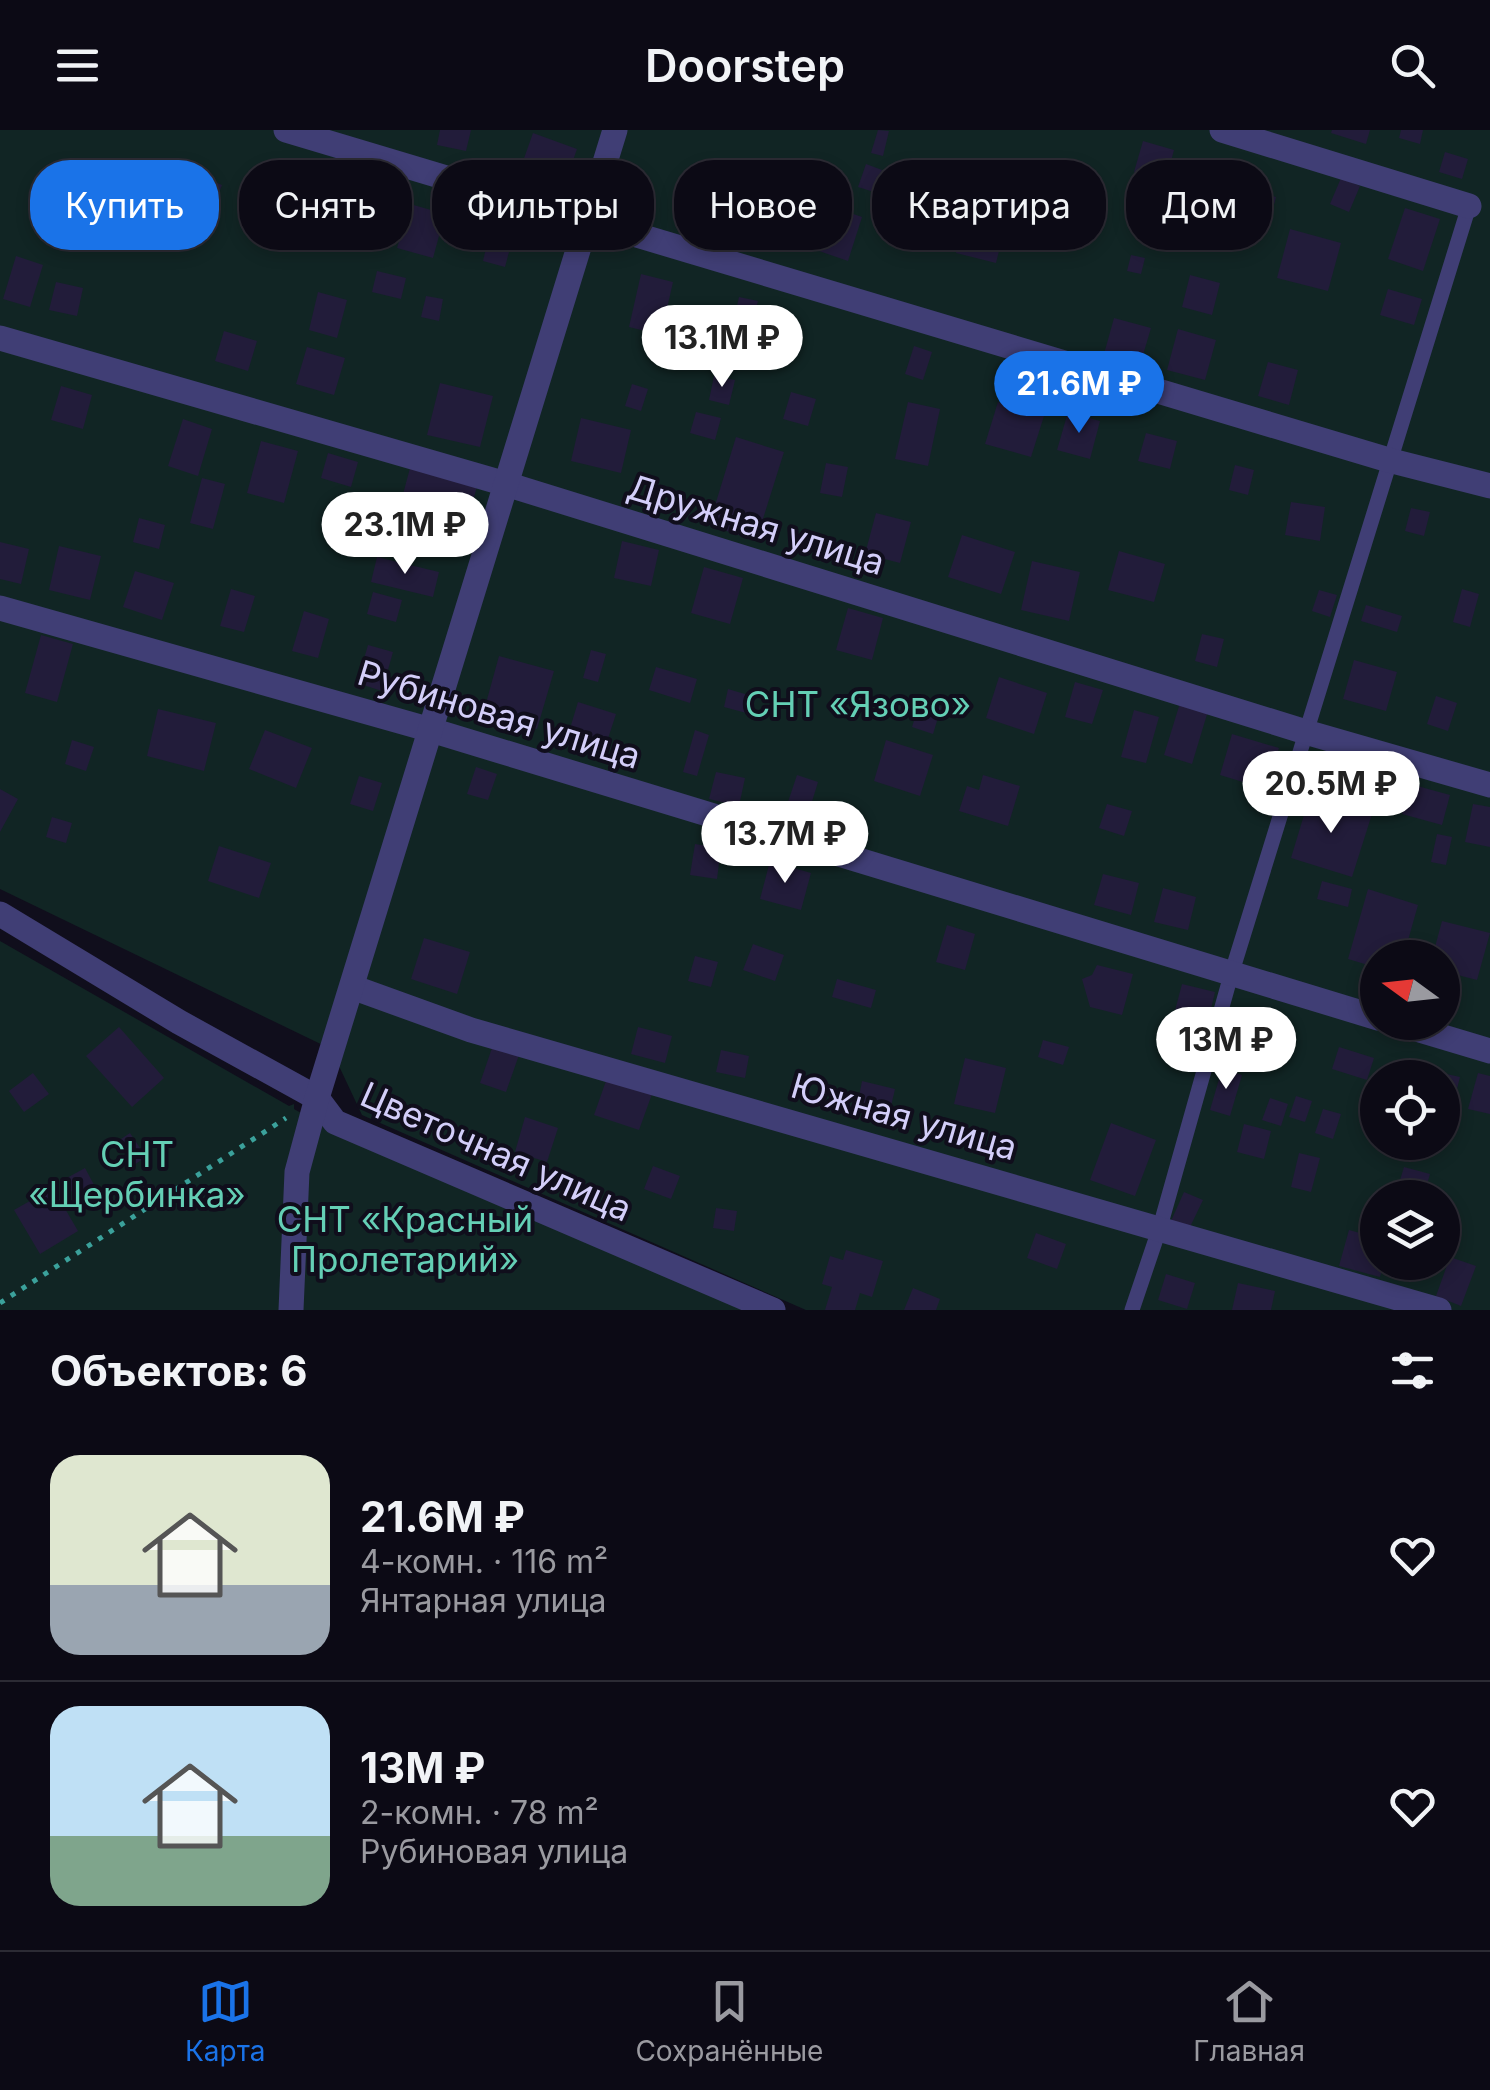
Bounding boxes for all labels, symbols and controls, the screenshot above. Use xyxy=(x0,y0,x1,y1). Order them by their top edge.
icon: menu xyxy=(50,38,105,93)
text: Doorstep xyxy=(645,38,845,93)
icon: search xyxy=(1385,38,1440,93)
chip: Купить xyxy=(30,160,219,250)
chip: Снять xyxy=(239,160,412,250)
chip: Фильтры xyxy=(432,160,654,250)
chip: Новое xyxy=(674,160,852,250)
chip: Квартира xyxy=(872,160,1106,250)
chip: Дом xyxy=(1126,160,1272,250)
pin: 13.1M ₽ xyxy=(630,305,814,390)
text: 13.1M ₽ xyxy=(664,318,780,357)
pin: 21.6M ₽ xyxy=(987,351,1171,436)
text: 21.6M ₽ xyxy=(1016,364,1142,403)
street label: Дружная улица xyxy=(623,465,890,583)
pin: 23.1M ₽ xyxy=(313,492,497,577)
text: 23.1M ₽ xyxy=(344,505,466,544)
street label: Рубиновая улица xyxy=(353,651,646,777)
park label: СНТ «Язово» xyxy=(745,683,971,725)
pin: 20.5M ₽ xyxy=(1239,751,1423,836)
text: 20.5M ₽ xyxy=(1265,764,1397,803)
pin: 13.7M ₽ xyxy=(693,801,877,886)
text: 13.7M ₽ xyxy=(723,814,847,853)
north arrow xyxy=(1360,940,1460,1040)
map controls xyxy=(1360,940,1460,1280)
pin: 13M ₽ xyxy=(1156,1007,1296,1092)
text: 13M ₽ xyxy=(1178,1020,1274,1059)
button: locate xyxy=(1360,1060,1460,1160)
street label: Южная улица xyxy=(787,1064,1022,1168)
street label: Цветочная улица xyxy=(355,1073,638,1230)
park label: СНТ «Щербинка» xyxy=(28,1133,246,1215)
button: layers xyxy=(1360,1180,1460,1280)
park label: СНТ «Красный Пролетарий» xyxy=(277,1198,533,1280)
icon: filters xyxy=(1385,1343,1440,1398)
text: Объектов: 6 xyxy=(50,1345,308,1396)
text: 21.6M ₽ xyxy=(360,1491,525,1542)
icon: home xyxy=(130,1495,250,1615)
icon: heart xyxy=(1385,1528,1440,1583)
text: 4-комн. · 116 m² xyxy=(360,1542,608,1581)
text: Янтарная улица xyxy=(360,1581,607,1620)
text: 13M ₽ xyxy=(360,1742,485,1793)
icon: home xyxy=(130,1746,250,1866)
icon: heart xyxy=(1385,1779,1440,1834)
text: 2-комн. · 78 m² xyxy=(360,1793,599,1832)
text: Рубиновая улица xyxy=(360,1832,628,1871)
tab: Карта xyxy=(185,1974,265,2068)
tab: Сохранённые xyxy=(635,1974,823,2068)
tab: Главная xyxy=(1193,1974,1305,2068)

